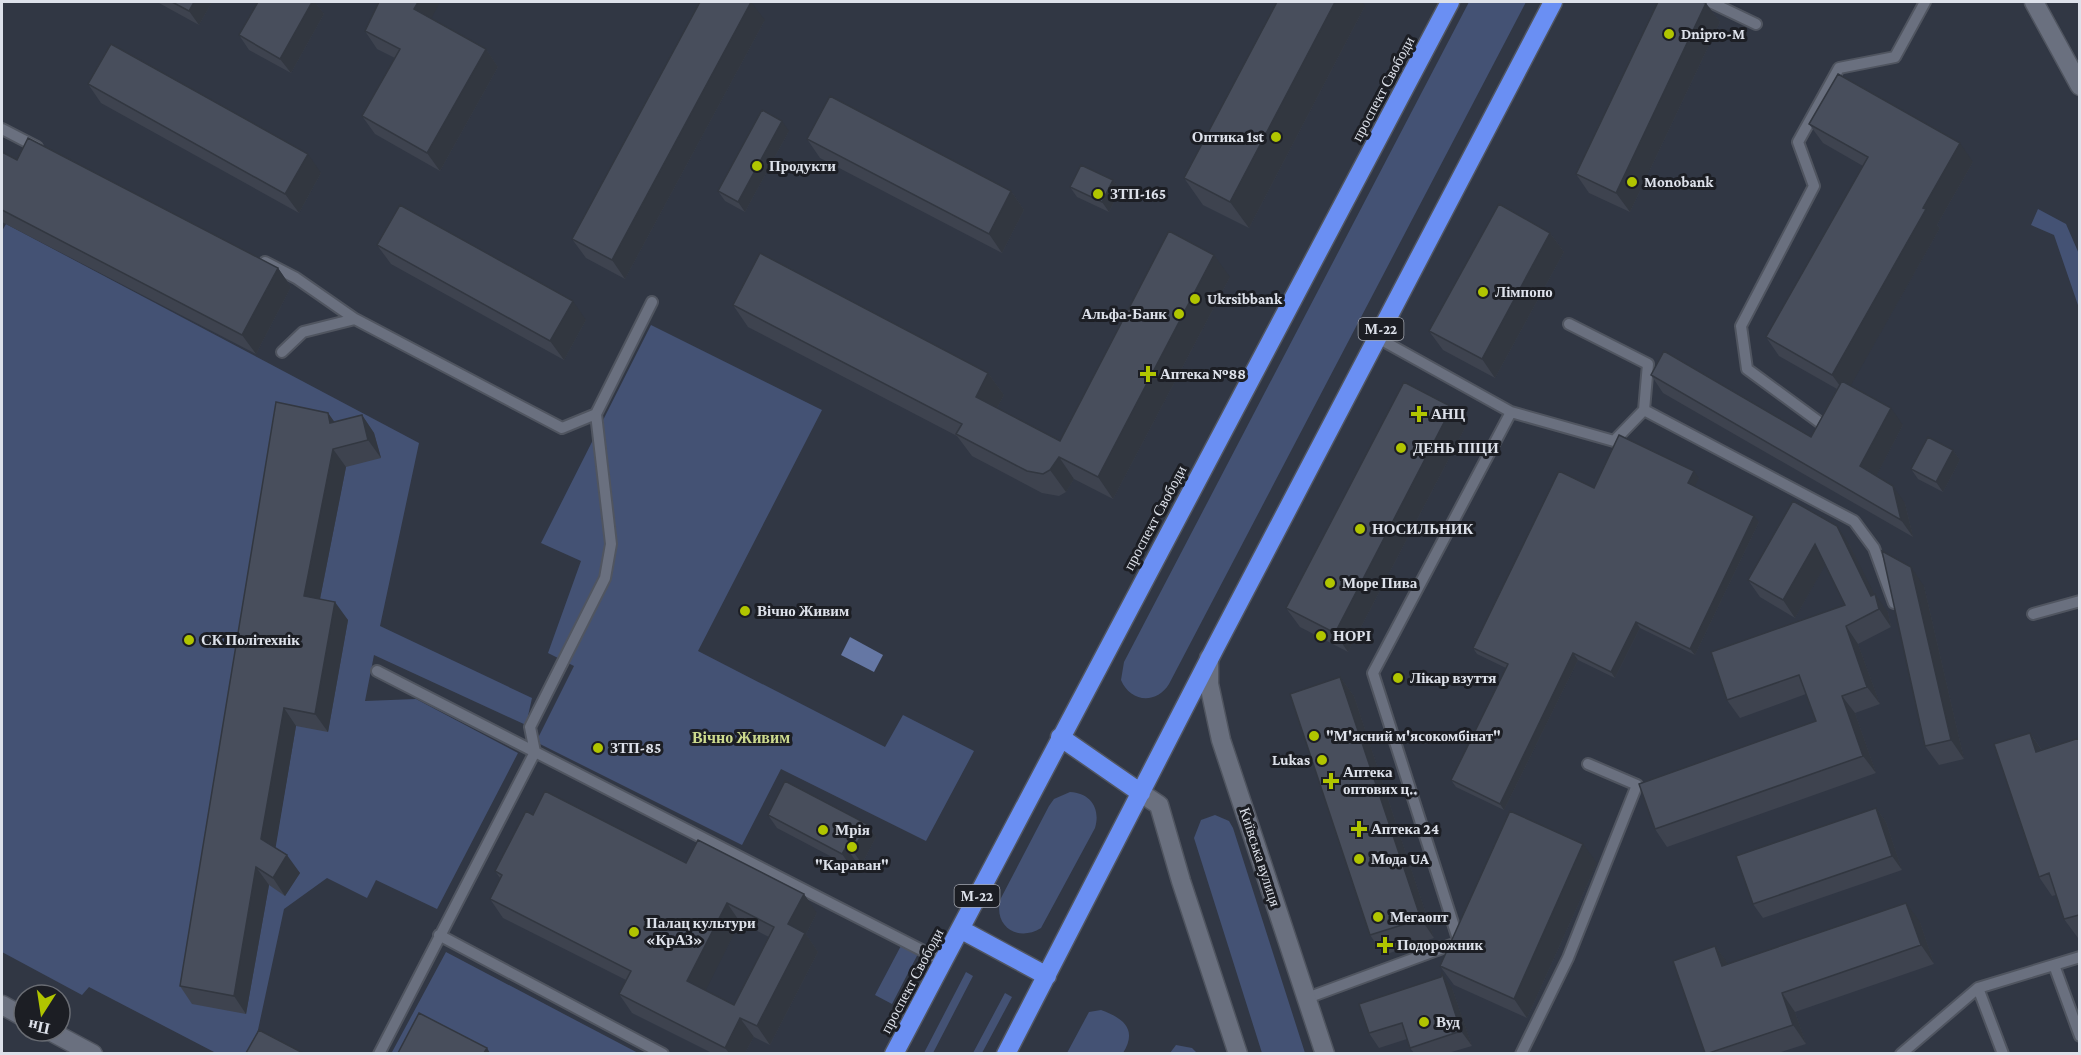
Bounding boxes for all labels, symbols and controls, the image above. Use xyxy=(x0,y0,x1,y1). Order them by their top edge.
place label: Dnipro-M xyxy=(1681,26,1745,42)
marker: Dnipro-M xyxy=(1662,27,1676,41)
street label: проспект Свободи xyxy=(1349,34,1417,144)
place label: Оптика 1st xyxy=(1192,129,1265,145)
marker: Оптика 1st xyxy=(1269,130,1283,144)
place label: Продукти xyxy=(769,158,836,174)
marker: Продукти xyxy=(750,159,764,173)
place label: Monobank xyxy=(1644,174,1714,190)
marker: Monobank xyxy=(1625,175,1639,189)
place label: ЗТП-165 xyxy=(1110,186,1166,202)
marker: ЗТП-165 xyxy=(1091,187,1105,201)
place label: Лімпопо xyxy=(1495,284,1553,300)
marker: Лімпопо xyxy=(1476,285,1490,299)
place label: Ukrsibbank xyxy=(1207,291,1283,307)
marker: Ukrsibbank xyxy=(1188,292,1202,306)
place label: Альфа-Банк xyxy=(1081,306,1167,322)
marker: Альфа-Банк xyxy=(1172,307,1186,321)
road number: М-22 xyxy=(1358,318,1404,340)
place label: Аптека №88 xyxy=(1160,366,1246,382)
marker: Аптека №88 xyxy=(1141,367,1155,381)
place label: АНЦ xyxy=(1431,406,1466,422)
marker: АНЦ xyxy=(1412,407,1426,421)
place label: ДЕНЬ ПІЦИ xyxy=(1413,440,1499,456)
marker: ДЕНЬ ПІЦИ xyxy=(1394,441,1408,455)
street label: проспект Свободи xyxy=(1121,463,1189,573)
place label: НОСИЛЬНИК xyxy=(1372,521,1473,537)
marker: НОСИЛЬНИК xyxy=(1353,522,1367,536)
place label: Море Пива xyxy=(1342,575,1418,591)
marker: Море Пива xyxy=(1323,576,1337,590)
place label: Вічно Живим xyxy=(757,603,849,619)
marker: Вічно Живим xyxy=(738,604,752,618)
place label: НОРІ xyxy=(1333,628,1371,644)
marker: НОРІ xyxy=(1314,629,1328,643)
place label: СК Політехнік xyxy=(201,632,300,648)
marker: СК Політехнік xyxy=(182,633,196,647)
place label: Лікар взуття xyxy=(1410,670,1496,686)
marker: Лікар взуття xyxy=(1391,671,1405,685)
place label: "М'ясний м'ясокомбінат" xyxy=(1326,728,1501,744)
district label: Вічно Живим xyxy=(692,729,790,746)
marker: "М'ясний м'ясокомбінат" xyxy=(1307,729,1321,743)
place label: ЗТП-85 xyxy=(610,740,661,756)
marker: ЗТП-85 xyxy=(591,741,605,755)
place label: Lukas xyxy=(1272,752,1310,768)
marker: Lukas xyxy=(1315,753,1329,767)
place label: Аптека оптових ц‥ xyxy=(1343,764,1417,797)
marker: Аптека оптових ц‥ xyxy=(1324,774,1338,788)
street label: Київська вулиця xyxy=(1236,806,1284,909)
place label: Аптека 24 xyxy=(1371,821,1439,837)
place label: Мрія xyxy=(835,822,870,838)
marker: Аптека 24 xyxy=(1352,822,1366,836)
marker: Мрія xyxy=(816,823,830,837)
marker: "Караван" xyxy=(845,840,859,854)
place label: Мода UA xyxy=(1371,851,1430,867)
marker: Мода UA xyxy=(1352,852,1366,866)
place label: "Караван" xyxy=(815,857,889,873)
road number: М-22 xyxy=(954,885,1000,907)
place label: Мегаопт xyxy=(1390,909,1449,925)
marker: Мегаопт xyxy=(1371,910,1385,924)
place label: Палац культури «КрАЗ» xyxy=(646,915,756,948)
marker: Палац культури «КрАЗ» xyxy=(627,925,641,939)
street label: проспект Свободи xyxy=(878,926,946,1036)
place label: Подорожник xyxy=(1397,937,1483,953)
marker: Подорожник xyxy=(1378,938,1392,952)
north arrow xyxy=(12,983,72,1043)
place label: Вуд xyxy=(1436,1014,1460,1030)
marker: Вуд xyxy=(1417,1015,1431,1029)
text: Пн xyxy=(27,1017,51,1038)

